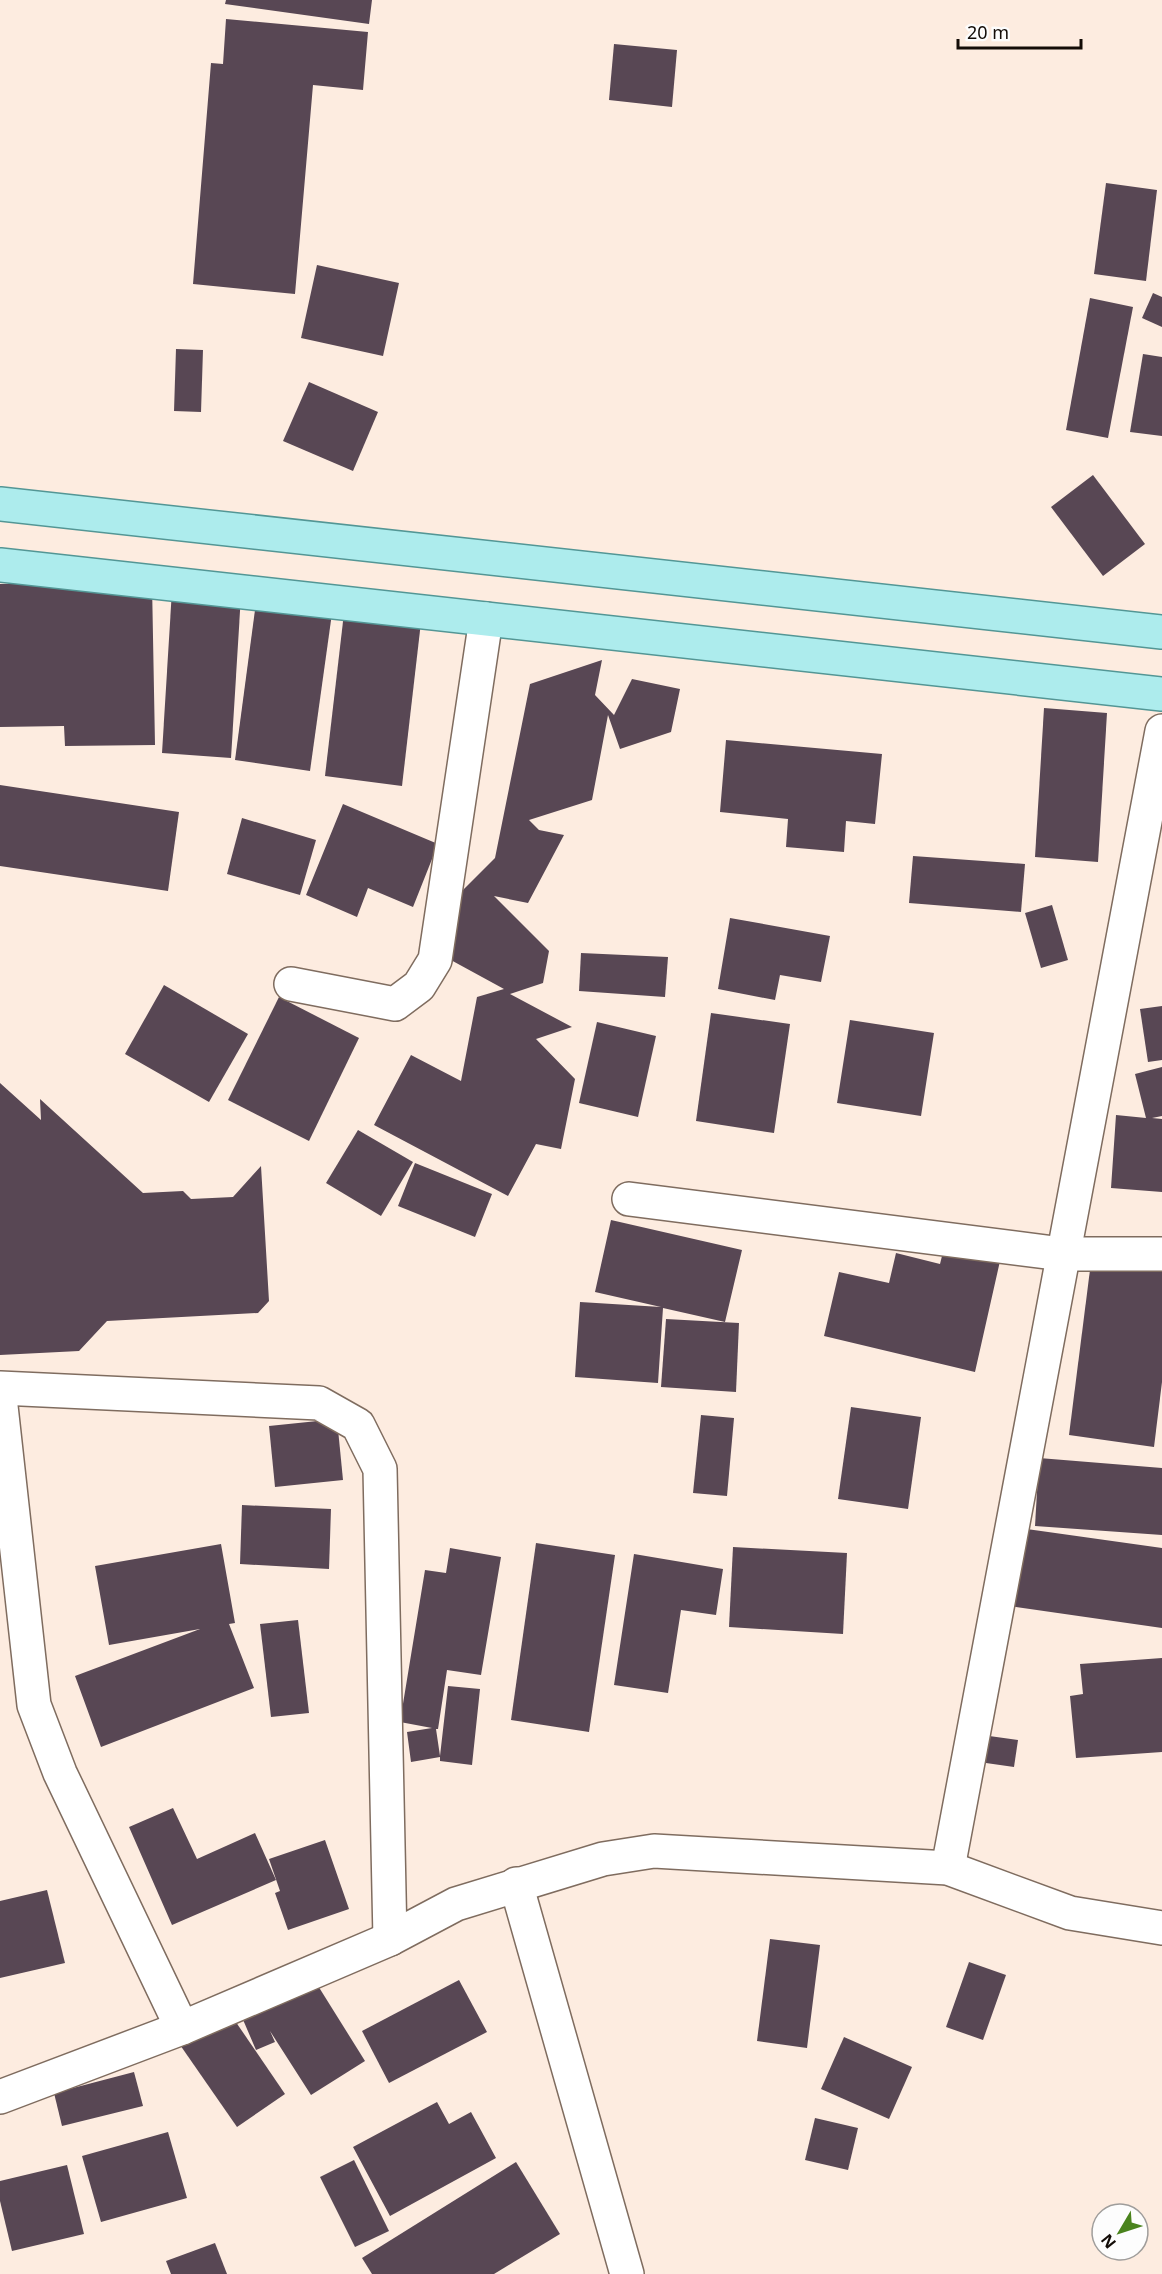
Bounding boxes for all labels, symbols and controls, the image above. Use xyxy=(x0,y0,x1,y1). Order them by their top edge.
scale bar xyxy=(958,12,1081,50)
text: 20 m xyxy=(967,20,1009,44)
north arrow xyxy=(1090,2202,1150,2262)
text: N xyxy=(1096,2229,1121,2253)

